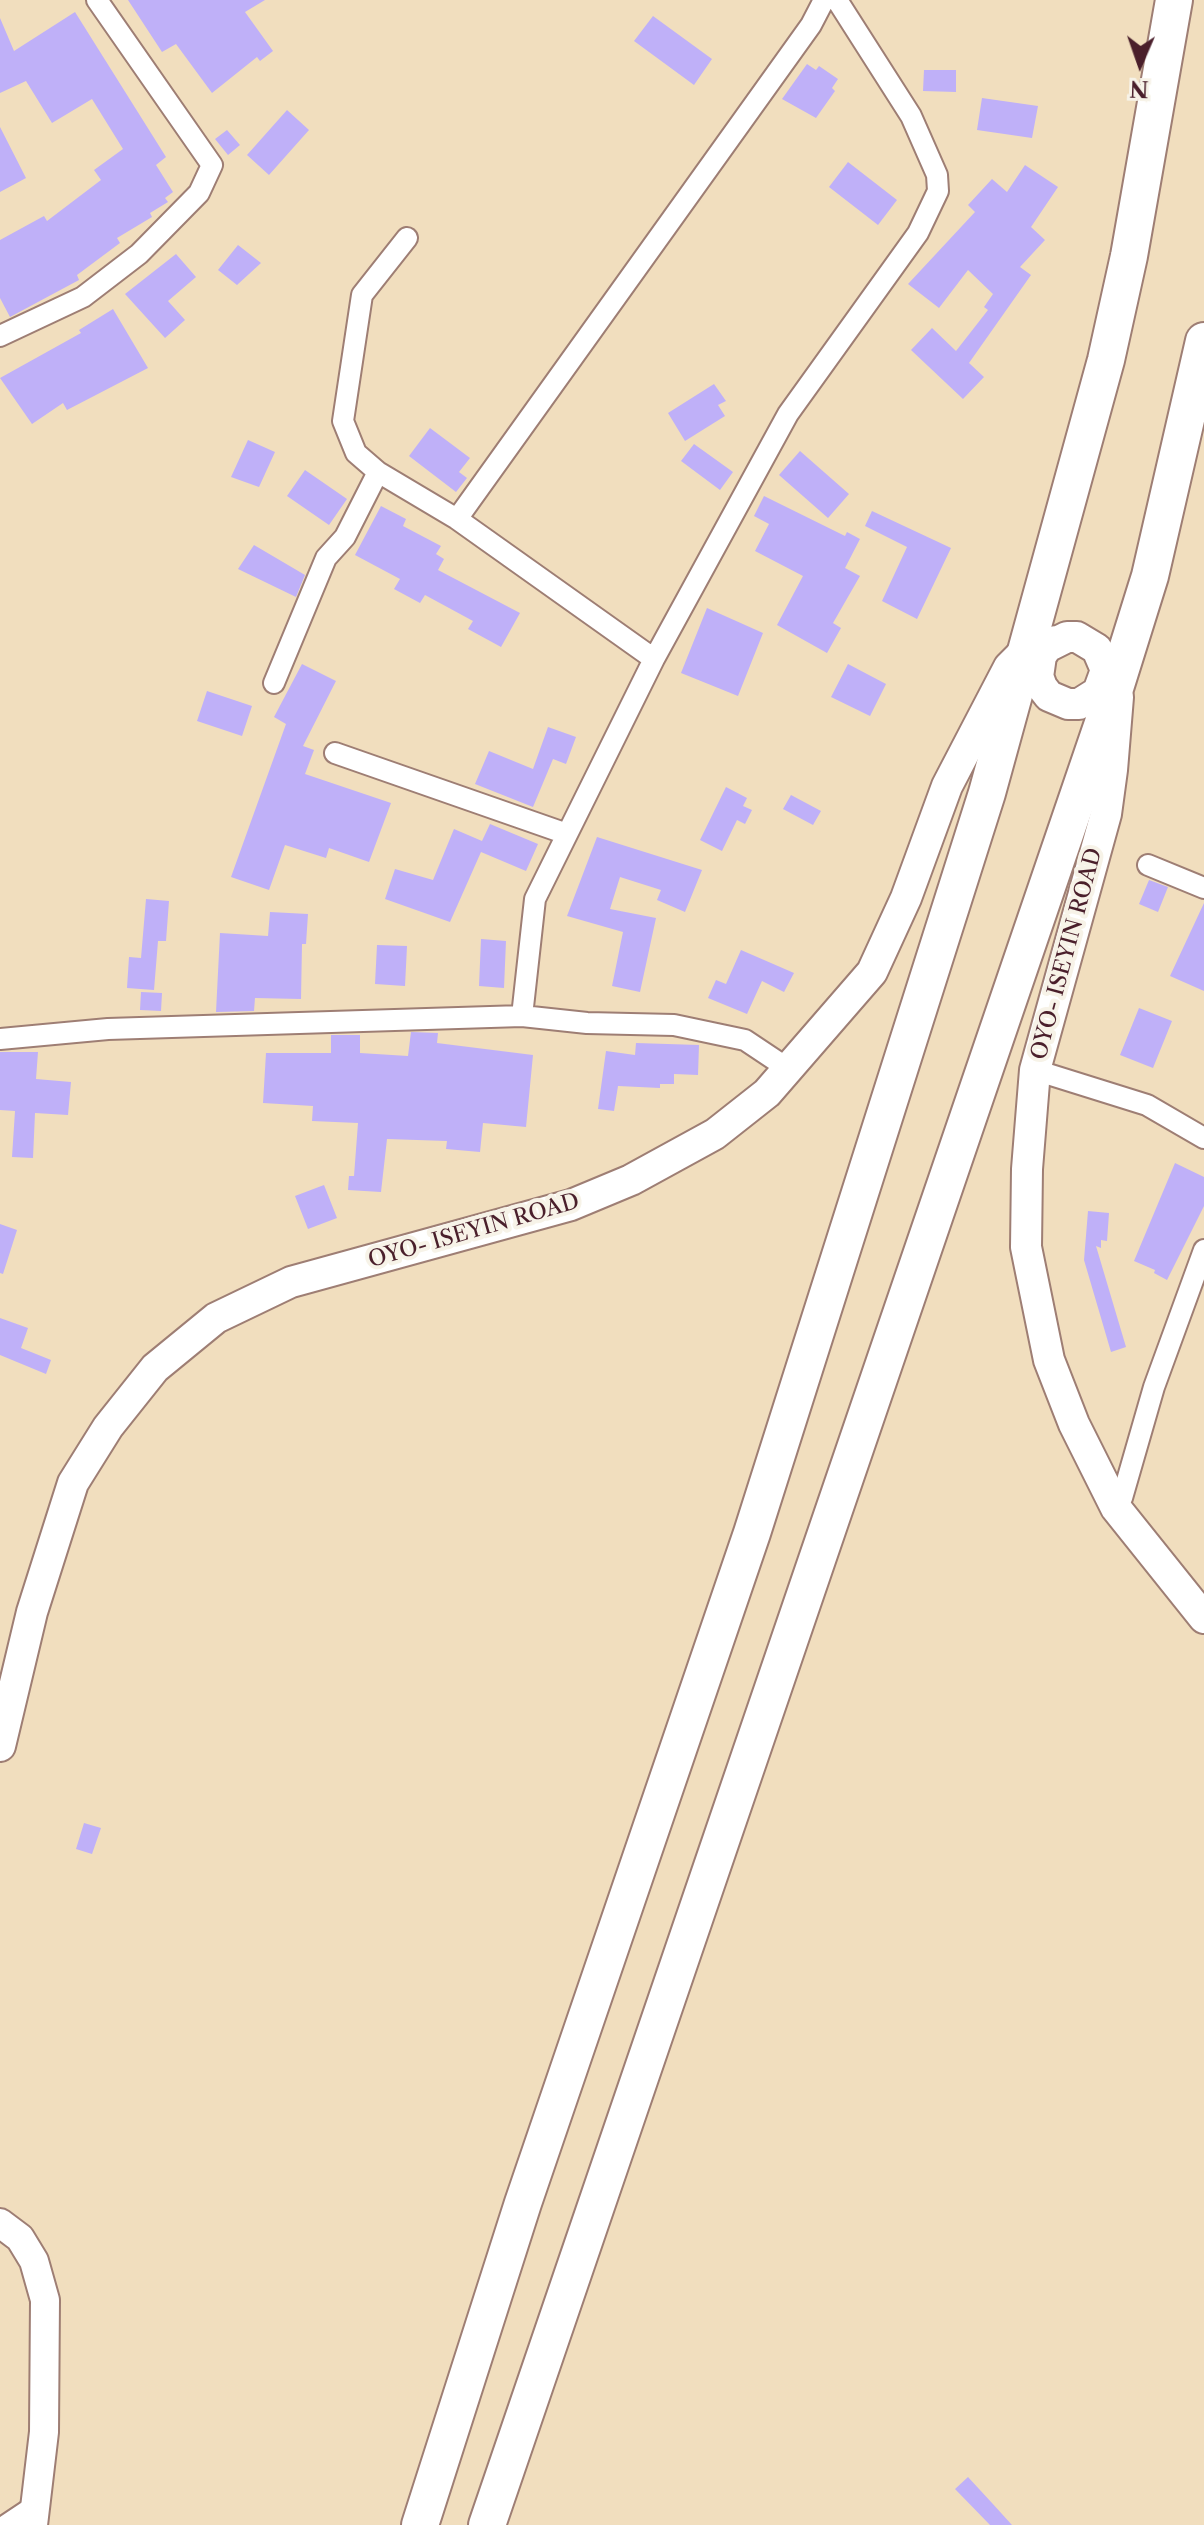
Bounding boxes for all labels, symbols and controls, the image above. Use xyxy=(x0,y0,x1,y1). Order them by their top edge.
north arrow xyxy=(1100,24,1180,104)
text: N xyxy=(1129,75,1149,102)
street label: OYO- ISEYIN ROAD xyxy=(1026,845,1108,1063)
street label: OYO- ISEYIN ROAD xyxy=(365,1188,583,1274)

